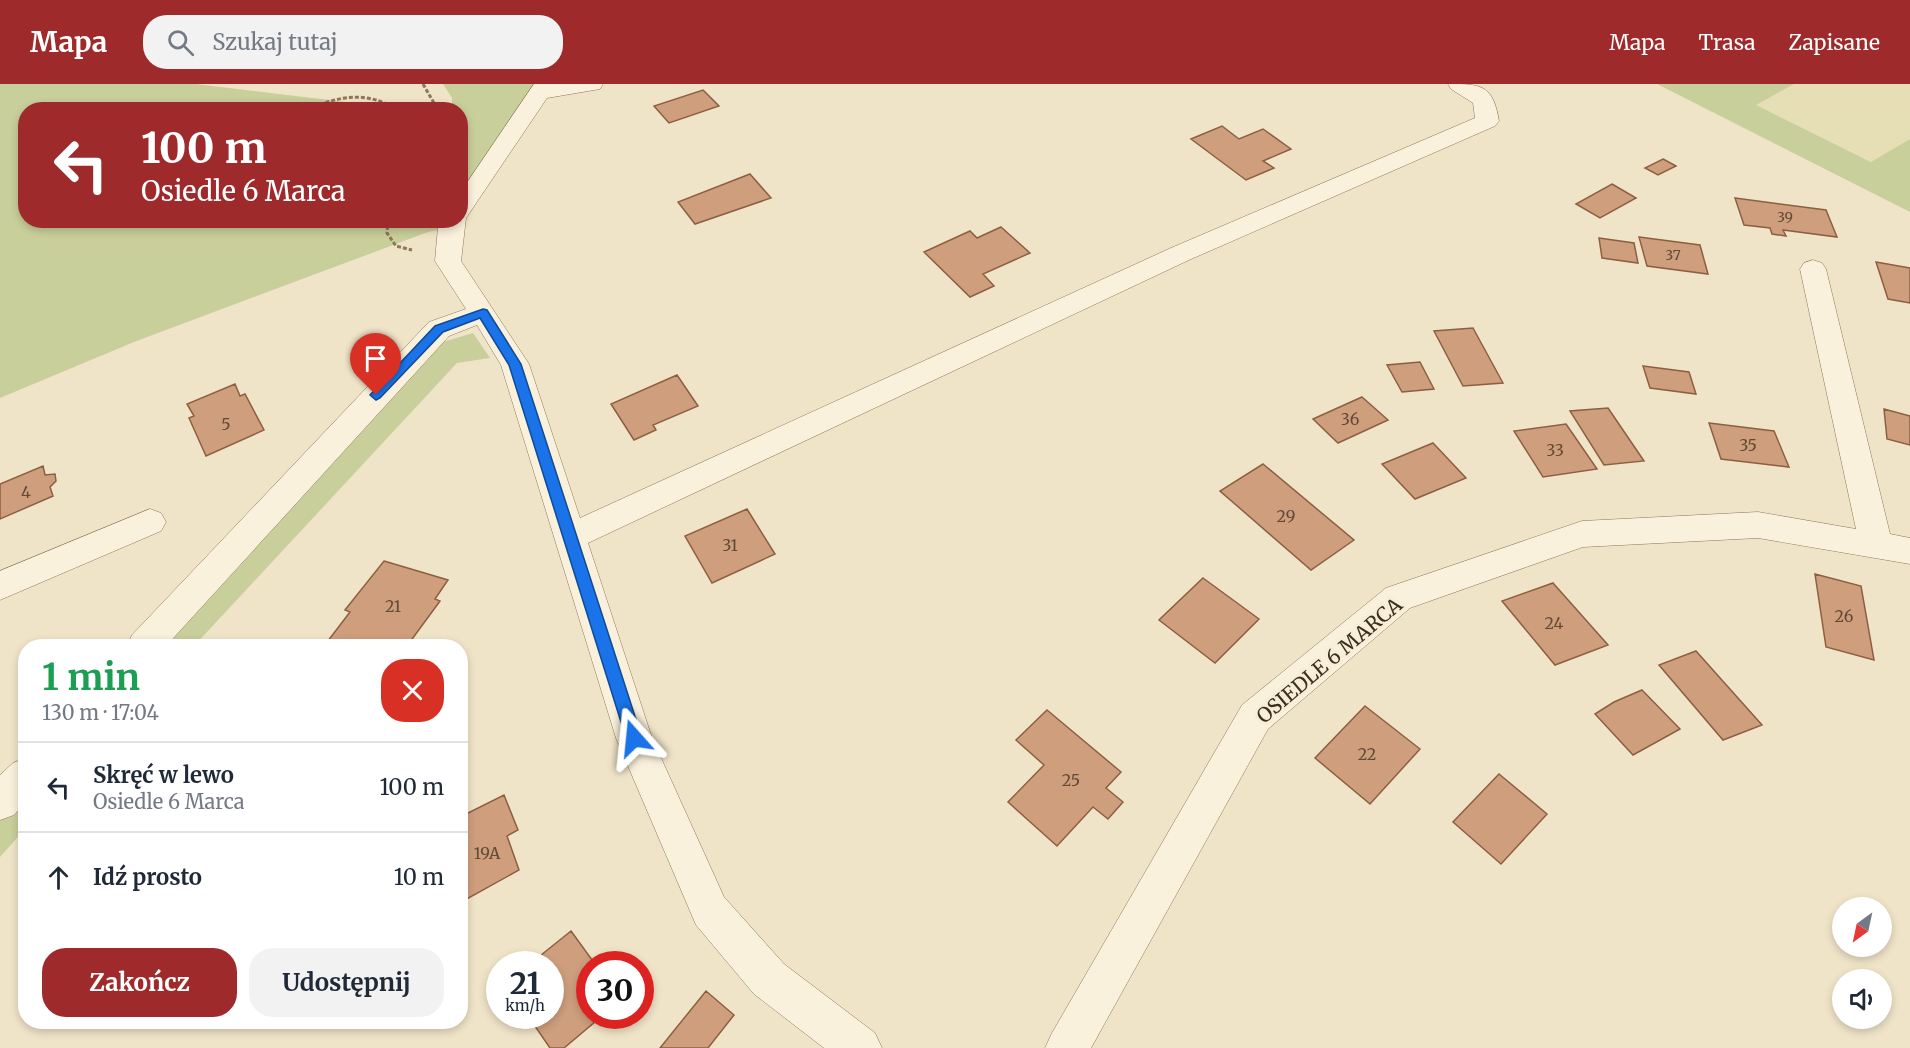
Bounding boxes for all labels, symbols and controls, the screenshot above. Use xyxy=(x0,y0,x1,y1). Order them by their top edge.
search box xyxy=(143,15,563,69)
text: Mapa xyxy=(30,24,107,60)
icon: search xyxy=(164,26,197,59)
text: Szukaj tutaj xyxy=(212,28,338,56)
text: Mapa xyxy=(1609,29,1666,56)
text: Trasa xyxy=(1699,29,1756,56)
text: Zapisane xyxy=(1789,29,1880,56)
text: 100 m xyxy=(141,122,267,174)
icon: left xyxy=(42,126,120,204)
text: Osiedle 6 Marca xyxy=(141,174,346,208)
house number: 39 xyxy=(1777,208,1793,226)
house number: 37 xyxy=(1665,246,1681,264)
pin xyxy=(350,333,401,395)
icon: arrive xyxy=(359,342,392,375)
house number: 36 xyxy=(1341,409,1360,429)
house number: 5 xyxy=(221,414,231,434)
house number: 35 xyxy=(1739,435,1757,455)
house number: 33 xyxy=(1546,440,1564,460)
house number: 4 xyxy=(21,482,31,502)
house number: 29 xyxy=(1277,506,1295,526)
house number: 31 xyxy=(722,535,738,555)
street label: OSIEDLE 6 MARCA xyxy=(1251,591,1408,728)
house number: 21 xyxy=(385,596,401,616)
house number: 26 xyxy=(1835,606,1854,626)
house number: 24 xyxy=(1545,613,1564,633)
text: 1 min xyxy=(42,655,140,700)
button: close xyxy=(381,659,444,722)
text: 130 m · 17:04 xyxy=(42,700,159,725)
position arrow xyxy=(602,706,666,770)
house number: 22 xyxy=(1358,744,1376,764)
text: Skręć w lewo xyxy=(93,761,234,789)
house number: 25 xyxy=(1062,770,1080,790)
icon: left xyxy=(42,771,75,804)
text: 100 m xyxy=(379,773,444,801)
text: Osiedle 6 Marca xyxy=(93,789,245,814)
house number: 19A xyxy=(474,843,501,863)
icon: ahead xyxy=(42,861,75,894)
text: Idź prosto xyxy=(93,863,202,891)
text: 10 m xyxy=(394,863,444,891)
north arrow xyxy=(1832,897,1892,957)
map controls xyxy=(1832,897,1892,1029)
button: Zakończ xyxy=(42,948,237,1017)
button: Udostępnij xyxy=(249,948,444,1017)
speed limit sign: 30 xyxy=(576,951,654,1029)
text: 21 xyxy=(510,964,540,1002)
button: sound xyxy=(1832,969,1892,1029)
text: km/h xyxy=(505,996,545,1015)

